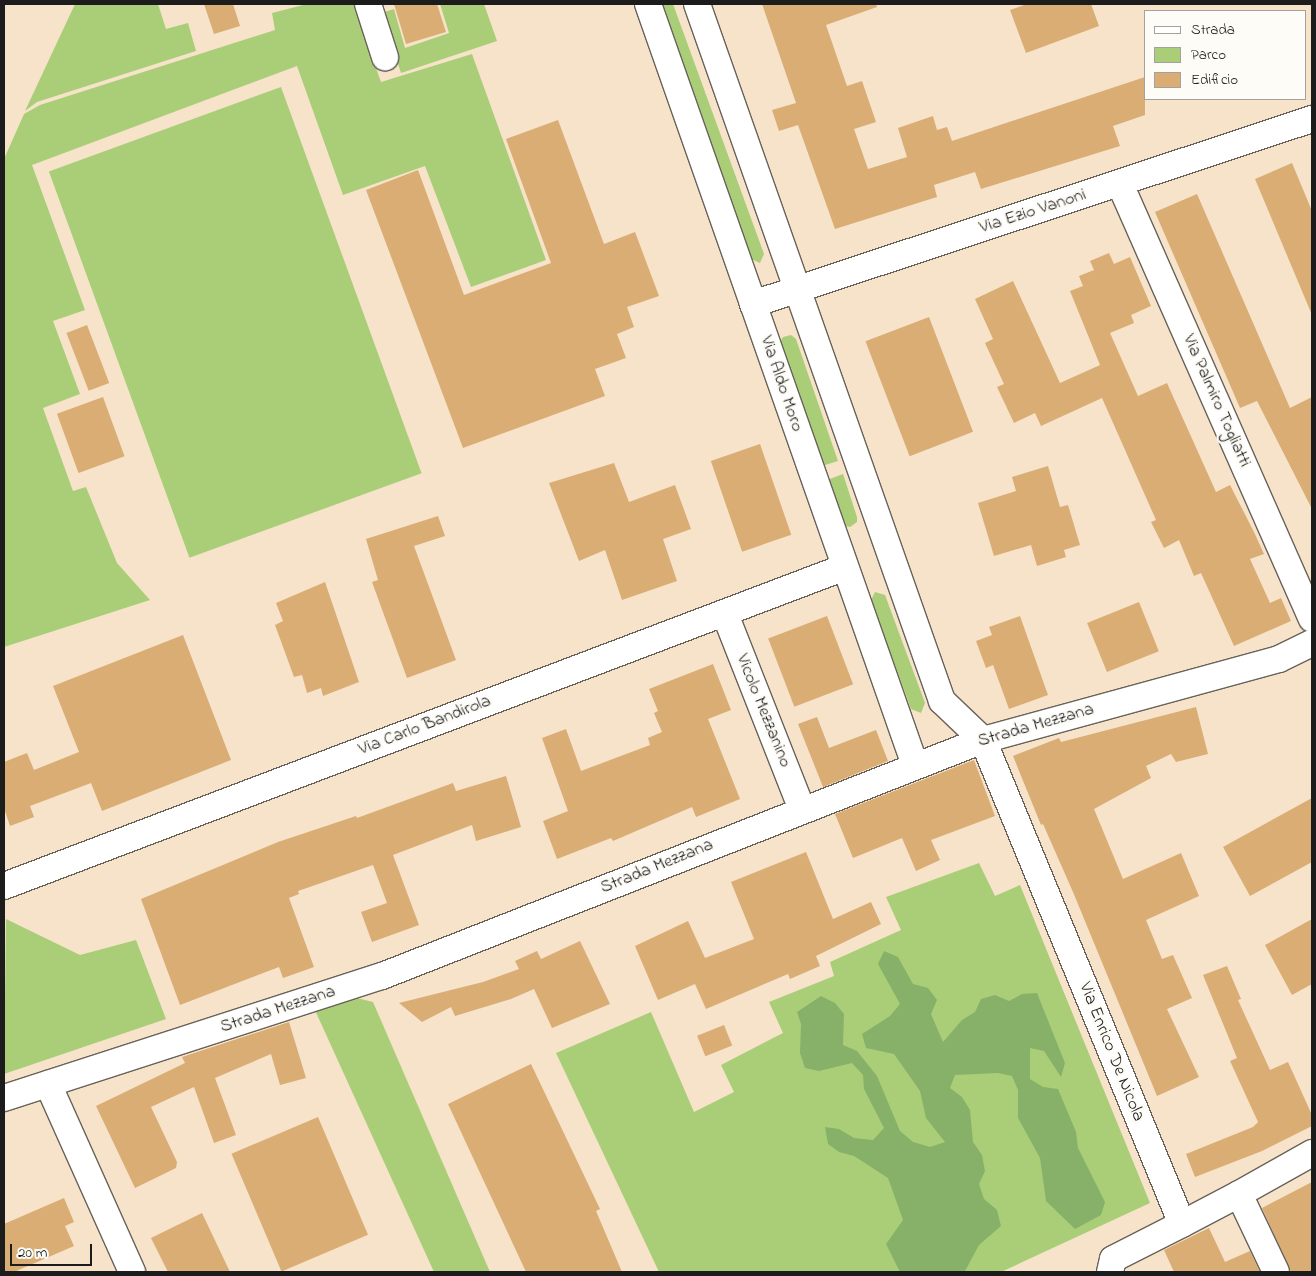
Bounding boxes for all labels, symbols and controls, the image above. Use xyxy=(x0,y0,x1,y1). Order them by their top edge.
legend xyxy=(1144,10,1306,100)
text: Strada xyxy=(1191,19,1235,41)
text: Parco xyxy=(1191,44,1226,66)
text: Edificio xyxy=(1191,69,1238,91)
street label: Via Ezio Vanoni xyxy=(977,185,1089,239)
street label: Via Palmiro Togliatti xyxy=(1177,331,1255,471)
street label: Via Aldo Moro xyxy=(754,333,808,435)
street label: Vicolo Mezzanino xyxy=(730,651,796,771)
street label: Via Carlo Bandirola xyxy=(356,691,494,761)
street label: Strada Mezzana xyxy=(976,699,1096,753)
street label: Strada Mezzana xyxy=(597,835,717,899)
street label: Via Enrico De Nicola xyxy=(1073,979,1149,1125)
street label: Strada Mezzana xyxy=(218,981,338,1039)
scale bar xyxy=(12,1234,95,1266)
text: 20 m xyxy=(18,1242,47,1264)

